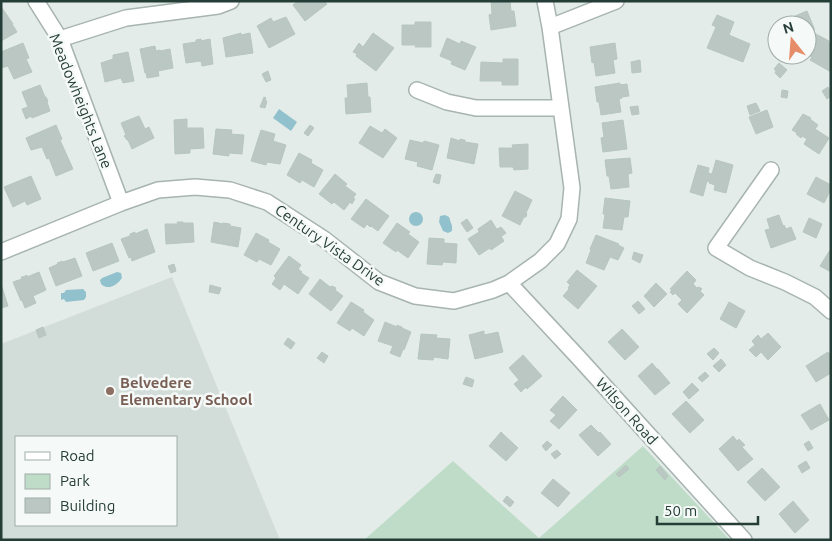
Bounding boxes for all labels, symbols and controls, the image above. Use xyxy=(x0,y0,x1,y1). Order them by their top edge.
north arrow xyxy=(767,15,817,65)
text: N xyxy=(781,18,796,37)
street label: Meadowheights Lane xyxy=(46,31,116,171)
street label: Century Vista Drive xyxy=(272,201,388,289)
place label: Belvedere Elementary School xyxy=(120,374,253,408)
street label: Wilson Road xyxy=(593,374,661,448)
marker: Belvedere Elementary School xyxy=(104,385,116,397)
legend xyxy=(15,436,178,526)
text: Road xyxy=(60,447,95,464)
text: Park xyxy=(60,472,90,489)
scale bar xyxy=(657,494,758,526)
text: Building xyxy=(60,497,115,514)
text: 50 m xyxy=(664,502,697,519)

